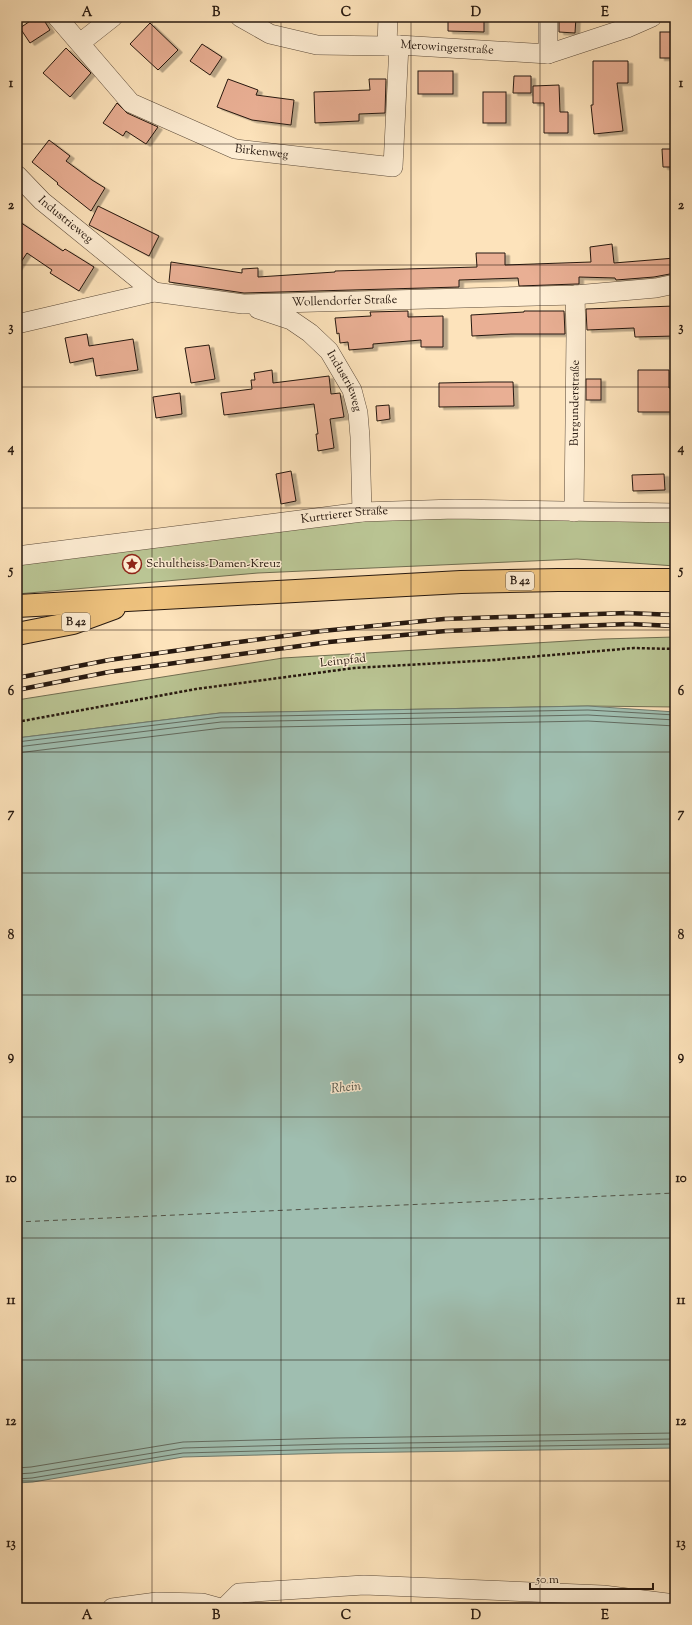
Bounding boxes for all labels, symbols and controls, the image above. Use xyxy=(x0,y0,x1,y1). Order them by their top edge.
text: A xyxy=(82,4,93,22)
text: B xyxy=(212,4,221,22)
text: C xyxy=(341,4,351,22)
text: D xyxy=(471,4,481,22)
text: E xyxy=(601,4,609,22)
street label: Merowingerstraße xyxy=(400,36,495,60)
text: 1 xyxy=(9,75,14,93)
text: 1 xyxy=(679,75,684,93)
street label: Birkenweg xyxy=(234,140,290,164)
street label: Industrieweg xyxy=(33,192,97,248)
text: 2 xyxy=(8,197,15,215)
text: 2 xyxy=(678,197,685,215)
street label: Wollendorfer Straße xyxy=(292,291,398,312)
text: 3 xyxy=(8,319,14,337)
text: 3 xyxy=(678,319,684,337)
street label: Industrieweg xyxy=(322,347,366,414)
street label: Burgunderstraße xyxy=(566,359,585,446)
text: 4 xyxy=(7,440,15,458)
text: 4 xyxy=(677,440,685,458)
street label: Kurtrierer Straße xyxy=(300,502,389,529)
place icon: Schultheiss-Damen-Kreuz xyxy=(121,553,143,575)
place label: Schultheiss-Damen-Kreuz xyxy=(146,555,281,573)
text: 5 xyxy=(8,562,14,580)
text: 5 xyxy=(678,562,684,580)
road number: B 42 xyxy=(506,572,534,590)
road number: B 42 xyxy=(62,613,90,631)
street label: Leinpfad xyxy=(319,650,367,672)
text: 6 xyxy=(8,683,15,701)
text: 6 xyxy=(678,683,685,701)
text: 7 xyxy=(8,805,15,823)
text: 7 xyxy=(678,805,685,823)
text: 8 xyxy=(8,927,15,945)
text: 8 xyxy=(678,927,685,945)
text: 9 xyxy=(8,1048,15,1066)
text: 9 xyxy=(678,1048,685,1066)
water label: Rhein xyxy=(330,1077,362,1099)
text: 10 xyxy=(5,1170,17,1188)
text: 10 xyxy=(675,1170,687,1188)
text: 11 xyxy=(7,1292,16,1310)
text: 11 xyxy=(677,1292,686,1310)
text: 12 xyxy=(6,1413,17,1431)
text: 12 xyxy=(676,1413,687,1431)
text: 13 xyxy=(6,1535,16,1553)
text: 13 xyxy=(676,1535,686,1553)
scale bar xyxy=(530,1565,653,1591)
text: 50 m xyxy=(535,1571,559,1589)
text: A xyxy=(82,1607,93,1625)
text: B xyxy=(212,1607,221,1625)
text: C xyxy=(341,1607,351,1625)
text: D xyxy=(471,1607,481,1625)
text: E xyxy=(601,1607,609,1625)

